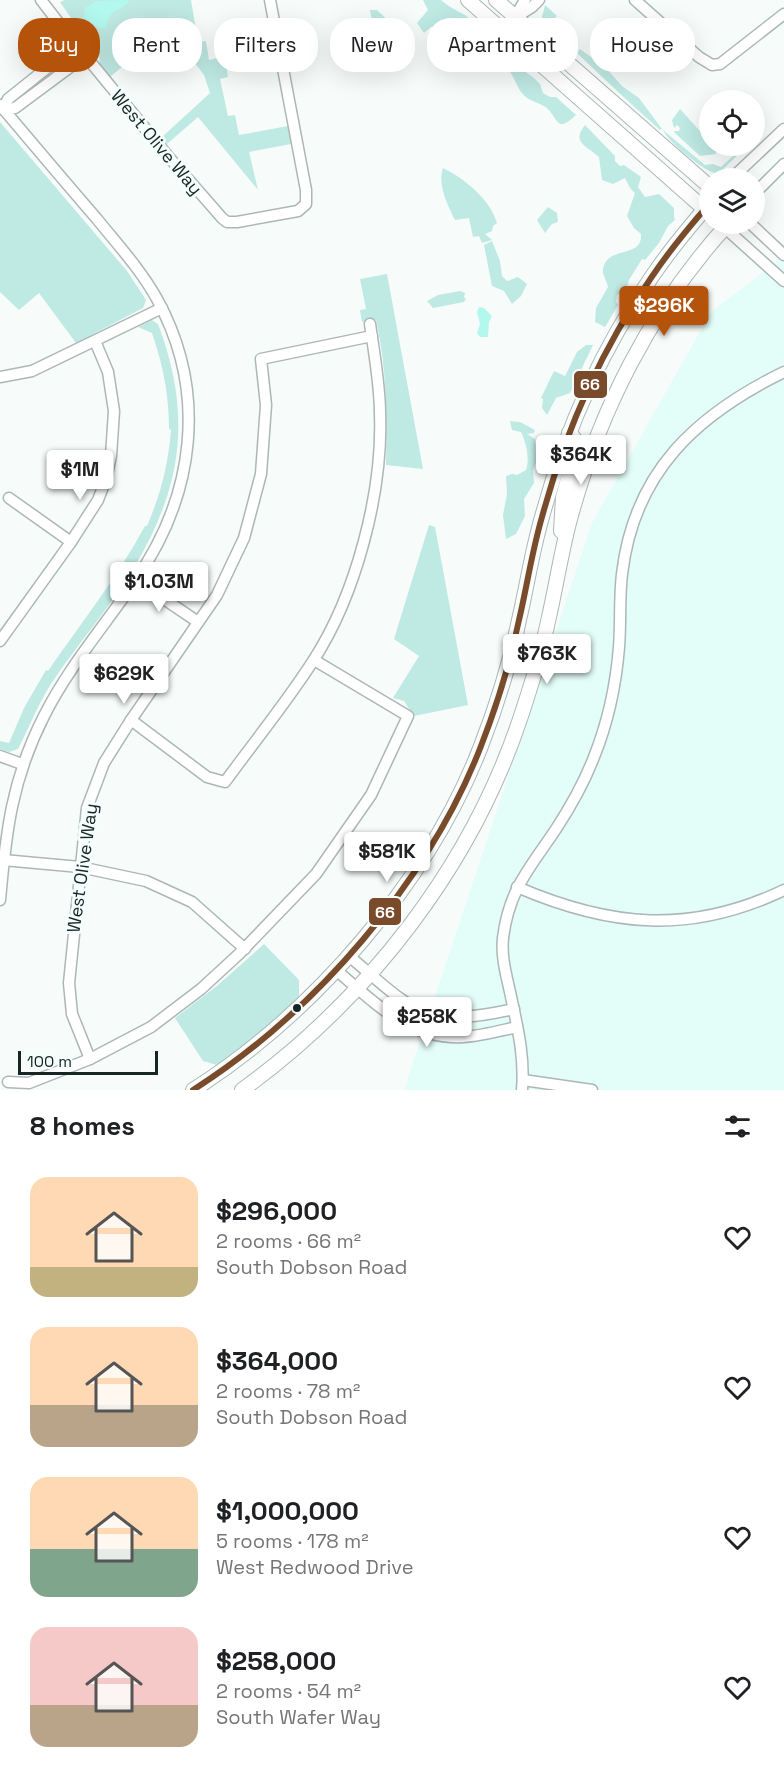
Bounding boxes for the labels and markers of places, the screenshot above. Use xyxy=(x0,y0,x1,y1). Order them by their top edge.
pin: $296K xyxy=(622,286,706,337)
pin: $364K xyxy=(539,435,623,486)
pin: $1M xyxy=(51,450,109,501)
pin: $1.03M xyxy=(110,562,208,613)
pin: $763K xyxy=(505,634,589,685)
pin: $629K xyxy=(82,654,166,705)
pin: $581K xyxy=(345,832,429,883)
pin: $258K xyxy=(385,997,469,1048)
unlabelled marker xyxy=(291,1002,303,1014)

